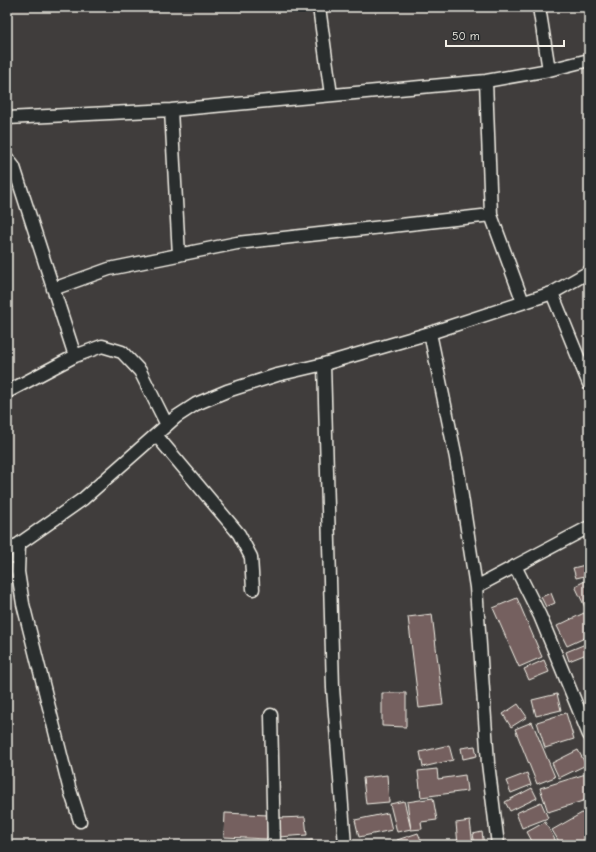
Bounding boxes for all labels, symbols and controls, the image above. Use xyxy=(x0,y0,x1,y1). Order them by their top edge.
scale bar xyxy=(446,22,564,48)
text: 50 m xyxy=(452,29,480,43)

